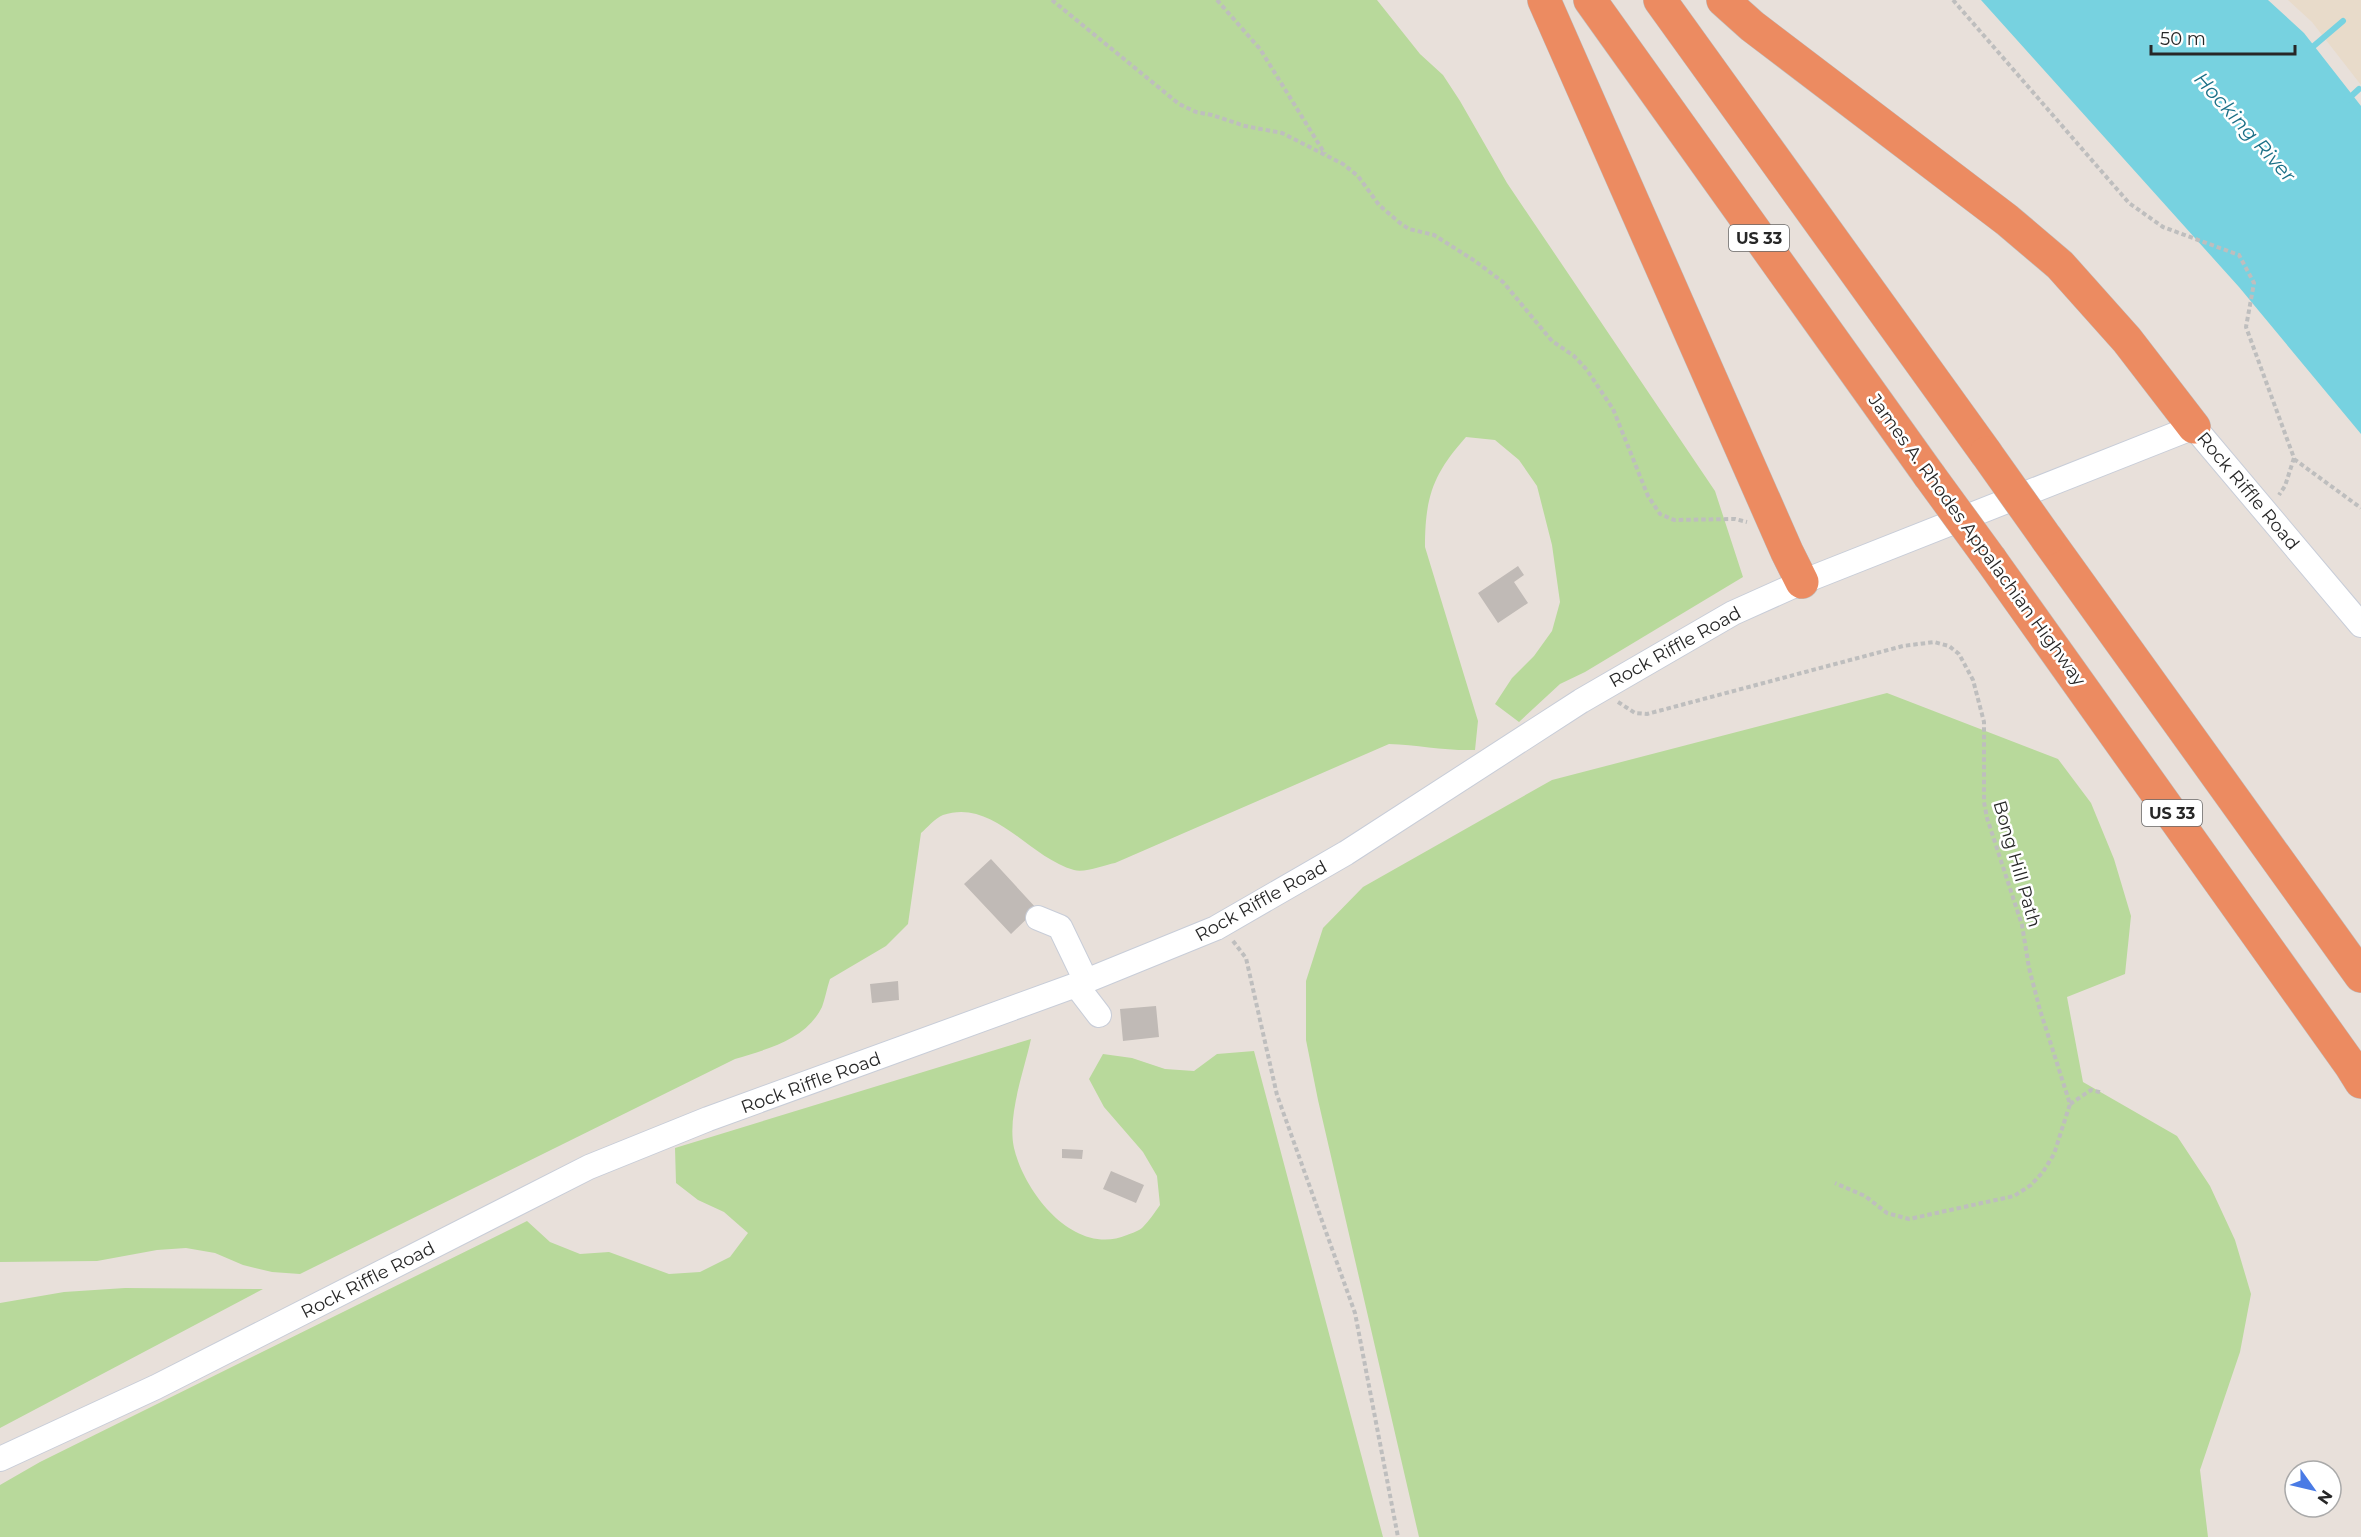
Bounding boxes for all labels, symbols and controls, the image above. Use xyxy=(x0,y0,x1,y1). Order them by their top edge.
scale bar xyxy=(2151,18,2295,56)
text: 50 m xyxy=(2160,28,2206,50)
water label: Hocking River xyxy=(2189,67,2301,188)
road number: US 33 xyxy=(1729,225,1789,251)
street label: James A. Rhodes Appalachian Highway xyxy=(1863,389,2090,690)
street label: Rock Riffle Road xyxy=(2192,427,2304,555)
street label: Rock Riffle Road xyxy=(1605,602,1745,692)
street label: Bong Hill Path xyxy=(1988,798,2046,930)
road number: US 33 xyxy=(2142,800,2202,826)
street label: Rock Riffle Road xyxy=(1191,856,1331,946)
street label: Rock Riffle Road xyxy=(738,1047,884,1119)
street label: Rock Riffle Road xyxy=(297,1237,439,1323)
north arrow xyxy=(2283,1459,2343,1519)
text: N xyxy=(2314,1486,2337,1508)

